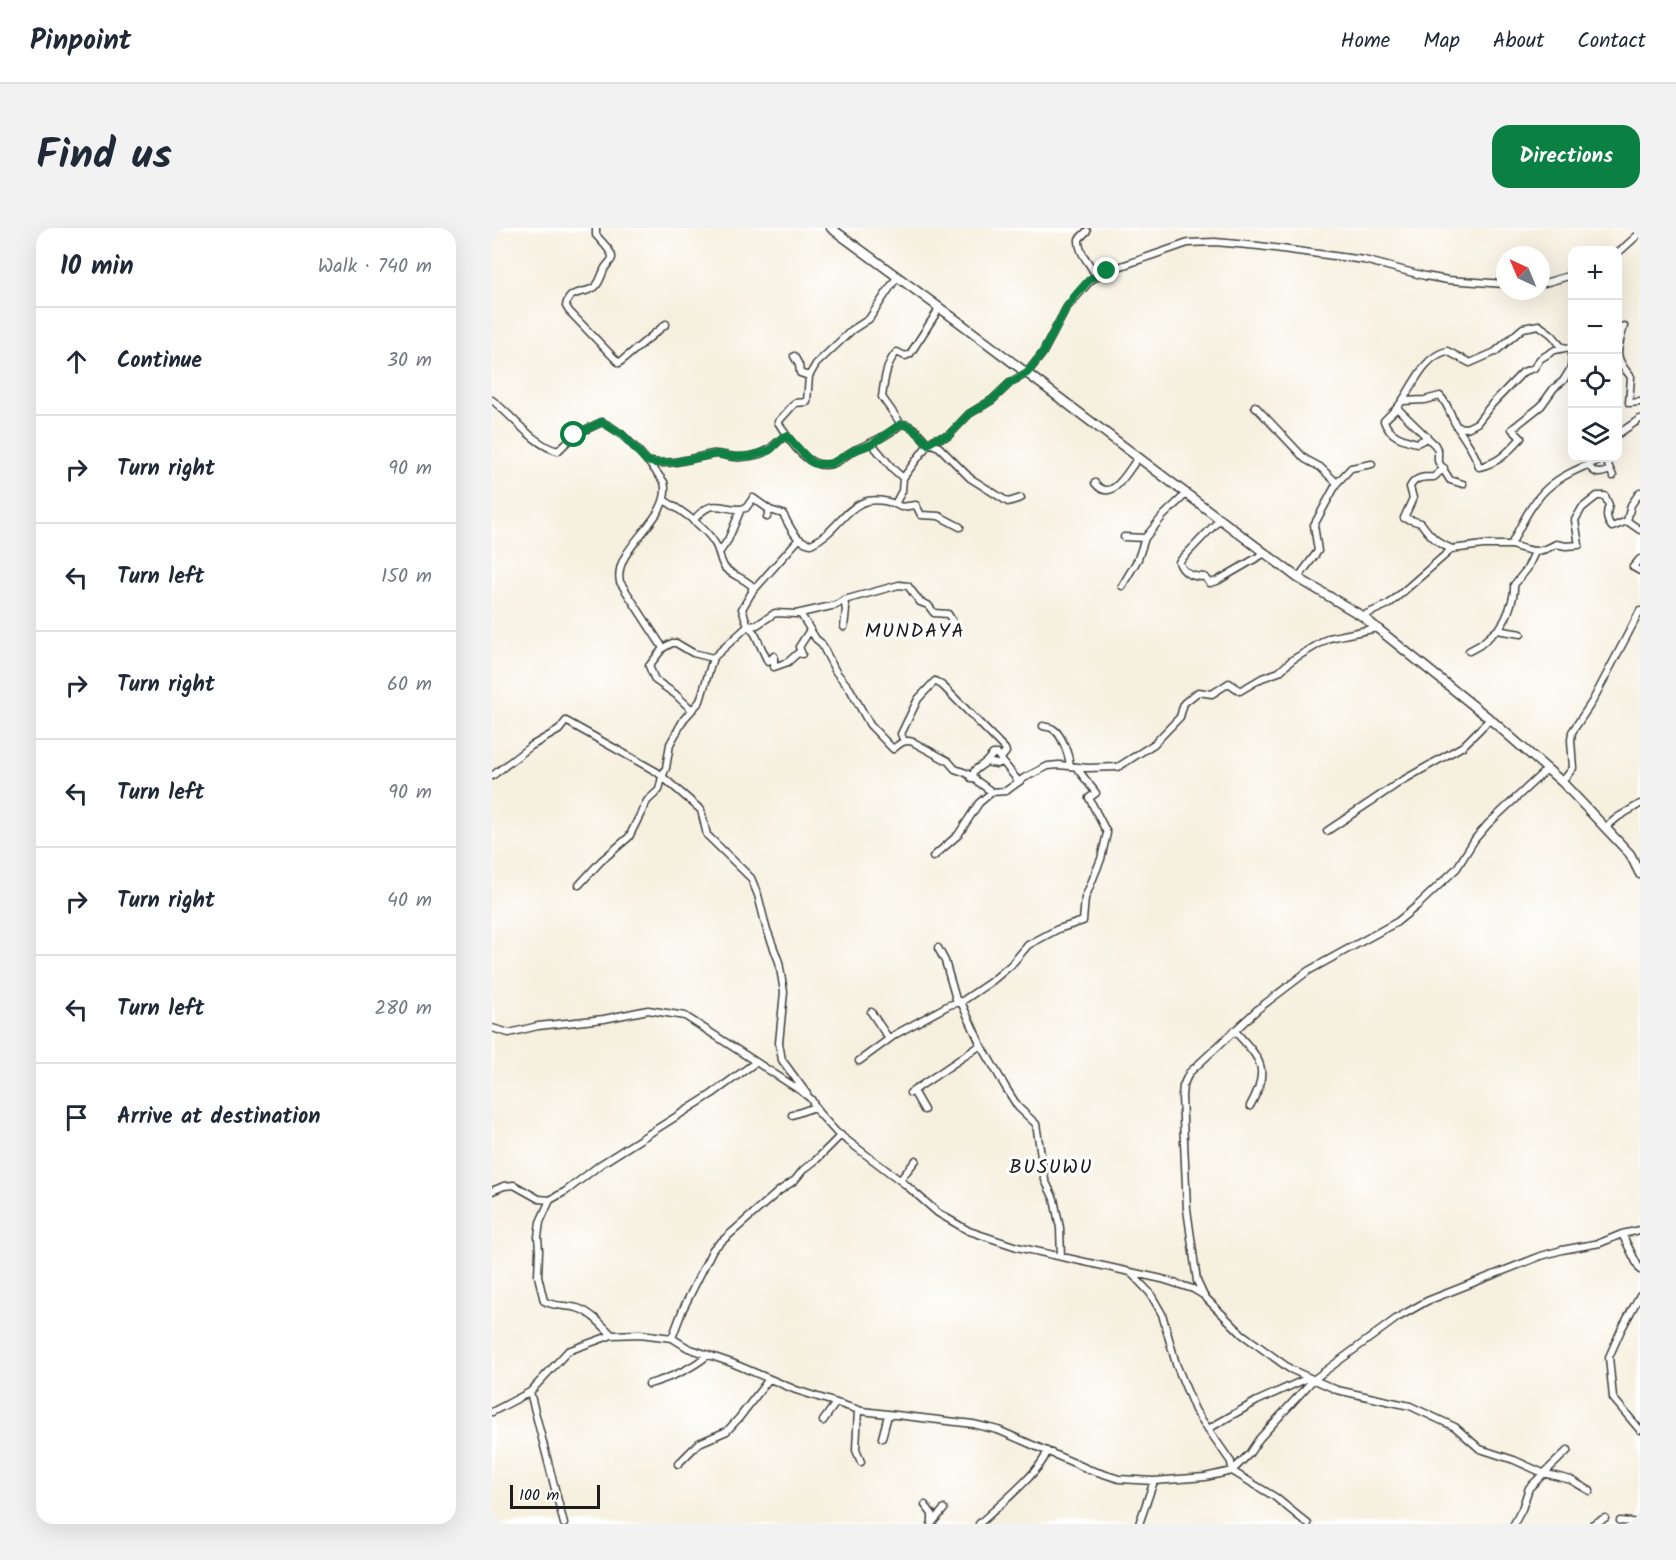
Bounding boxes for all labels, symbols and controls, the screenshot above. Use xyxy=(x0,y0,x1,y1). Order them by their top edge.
text: Pinpoint xyxy=(30,19,131,64)
text: Home xyxy=(1341,25,1390,58)
text: Map xyxy=(1423,25,1460,58)
text: About xyxy=(1493,25,1544,58)
text: Contact xyxy=(1577,25,1646,58)
text: Find us xyxy=(36,123,172,190)
button: Directions xyxy=(1492,125,1640,188)
text: 10 min xyxy=(60,246,134,288)
north arrow xyxy=(1496,246,1550,300)
map controls xyxy=(1568,246,1622,462)
button: + xyxy=(1568,246,1622,300)
text: Walk · 740 m xyxy=(318,251,432,283)
route end xyxy=(1093,257,1119,283)
button: − xyxy=(1568,300,1622,354)
text: Continue xyxy=(117,344,202,379)
icon: ahead xyxy=(60,345,93,378)
text: 30 m xyxy=(387,345,432,377)
button: locate xyxy=(1568,354,1622,408)
button: layers xyxy=(1568,408,1622,462)
route start xyxy=(560,421,586,447)
text: Turn right xyxy=(117,452,215,487)
icon: right xyxy=(60,453,93,486)
text: 90 m xyxy=(388,453,432,485)
text: Turn left xyxy=(117,560,204,595)
icon: left xyxy=(60,561,93,594)
text: 150 m xyxy=(381,561,432,593)
district label: MUNDAYA xyxy=(865,616,965,648)
text: Turn right xyxy=(117,668,215,703)
icon: right xyxy=(60,669,93,702)
text: 60 m xyxy=(387,669,432,701)
text: Turn left xyxy=(117,776,204,811)
icon: left xyxy=(60,777,93,810)
text: 90 m xyxy=(388,777,432,809)
text: Turn right xyxy=(117,884,215,919)
icon: right xyxy=(60,885,93,918)
text: 40 m xyxy=(387,885,432,917)
text: Turn left xyxy=(117,992,204,1027)
icon: left xyxy=(60,993,93,1026)
text: 280 m xyxy=(374,993,432,1025)
text: Arrive at destination xyxy=(117,1100,320,1135)
icon: arrive xyxy=(60,1101,93,1134)
district label: BUSUWU xyxy=(1009,1152,1093,1184)
scale bar xyxy=(510,1482,600,1510)
text: 100 m xyxy=(519,1483,559,1508)

